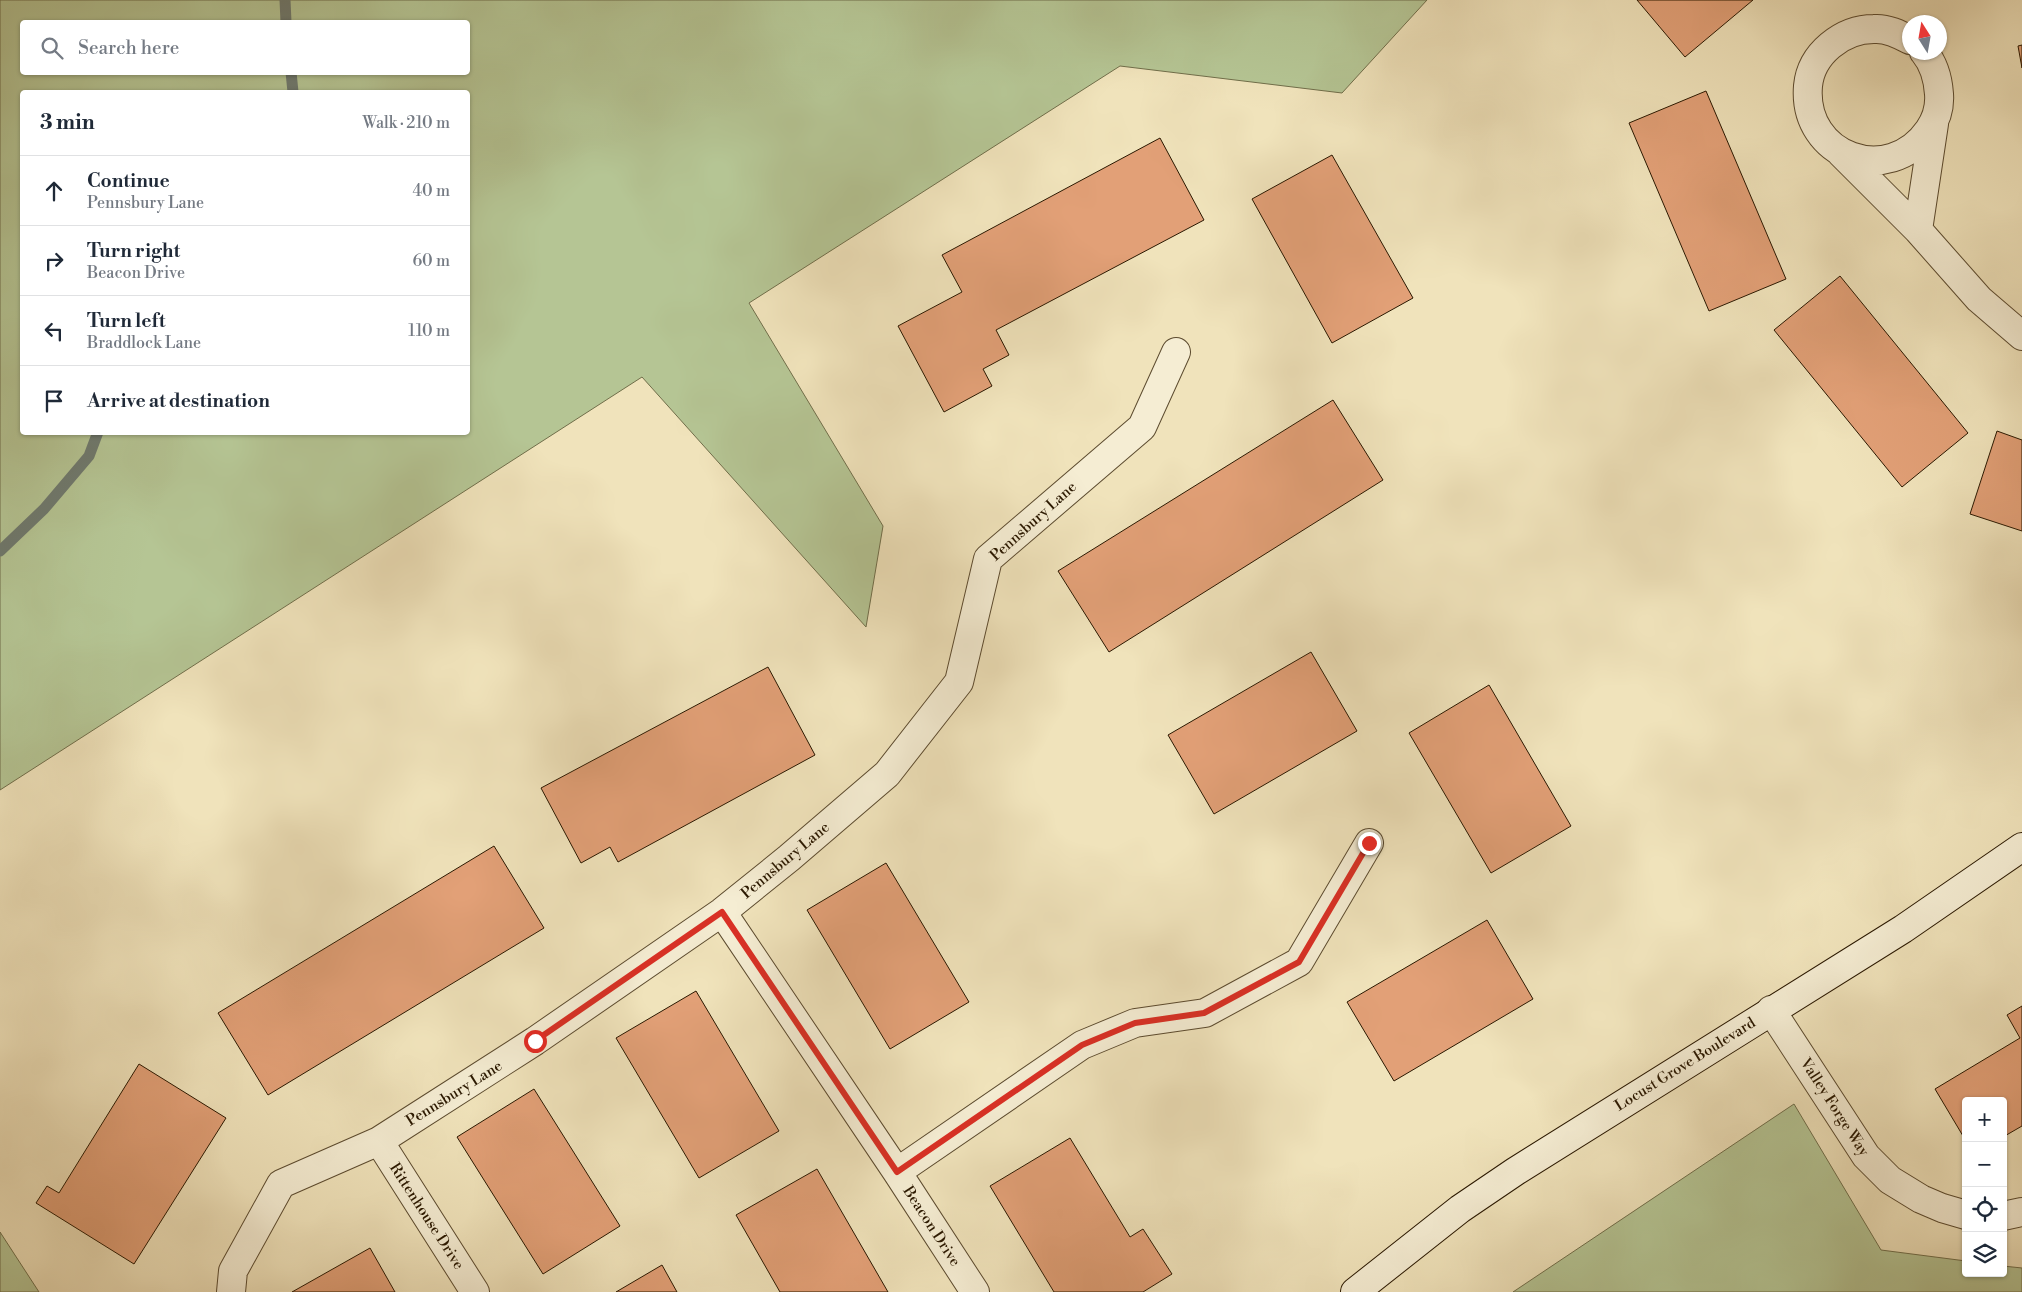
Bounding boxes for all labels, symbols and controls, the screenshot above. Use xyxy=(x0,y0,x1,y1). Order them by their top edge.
north arrow xyxy=(1902,15,1947,60)
search box xyxy=(20,20,470,75)
icon: search xyxy=(38,34,66,62)
text: Search here xyxy=(78,36,179,60)
text: 3 min xyxy=(40,110,95,136)
text: Walk · 210 m xyxy=(362,113,450,133)
text: Continue xyxy=(87,169,170,193)
icon: ahead xyxy=(40,177,68,205)
text: 40 m xyxy=(413,181,450,201)
text: Pennsbury Lane xyxy=(87,193,204,213)
text: Turn right xyxy=(87,239,180,263)
icon: right xyxy=(40,247,68,275)
text: 60 m xyxy=(412,251,450,271)
text: Beacon Drive xyxy=(87,263,185,283)
text: Turn left xyxy=(87,309,166,333)
icon: left xyxy=(40,317,68,345)
text: 110 m xyxy=(408,321,450,341)
text: Braddlock Lane xyxy=(87,333,201,353)
icon: arrive xyxy=(40,387,68,415)
text: Arrive at destination xyxy=(87,389,270,413)
street label: Pennsbury Lane xyxy=(986,478,1081,565)
street label: Pennsbury Lane xyxy=(737,818,834,903)
route end xyxy=(1358,832,1381,855)
street label: Locust Grove Boulevard xyxy=(1611,1013,1760,1115)
route start xyxy=(524,1030,547,1053)
street label: Valley Forge Way xyxy=(1795,1054,1874,1160)
street label: Pennsbury Lane xyxy=(403,1056,506,1131)
map controls xyxy=(1962,1097,2007,1277)
button: + xyxy=(1962,1097,2007,1142)
button: − xyxy=(1962,1142,2007,1187)
street label: Rittenhouse Drive xyxy=(385,1159,468,1273)
street label: Beacon Drive xyxy=(898,1182,965,1270)
button: locate xyxy=(1962,1187,2007,1232)
button: layers xyxy=(1962,1232,2007,1277)

